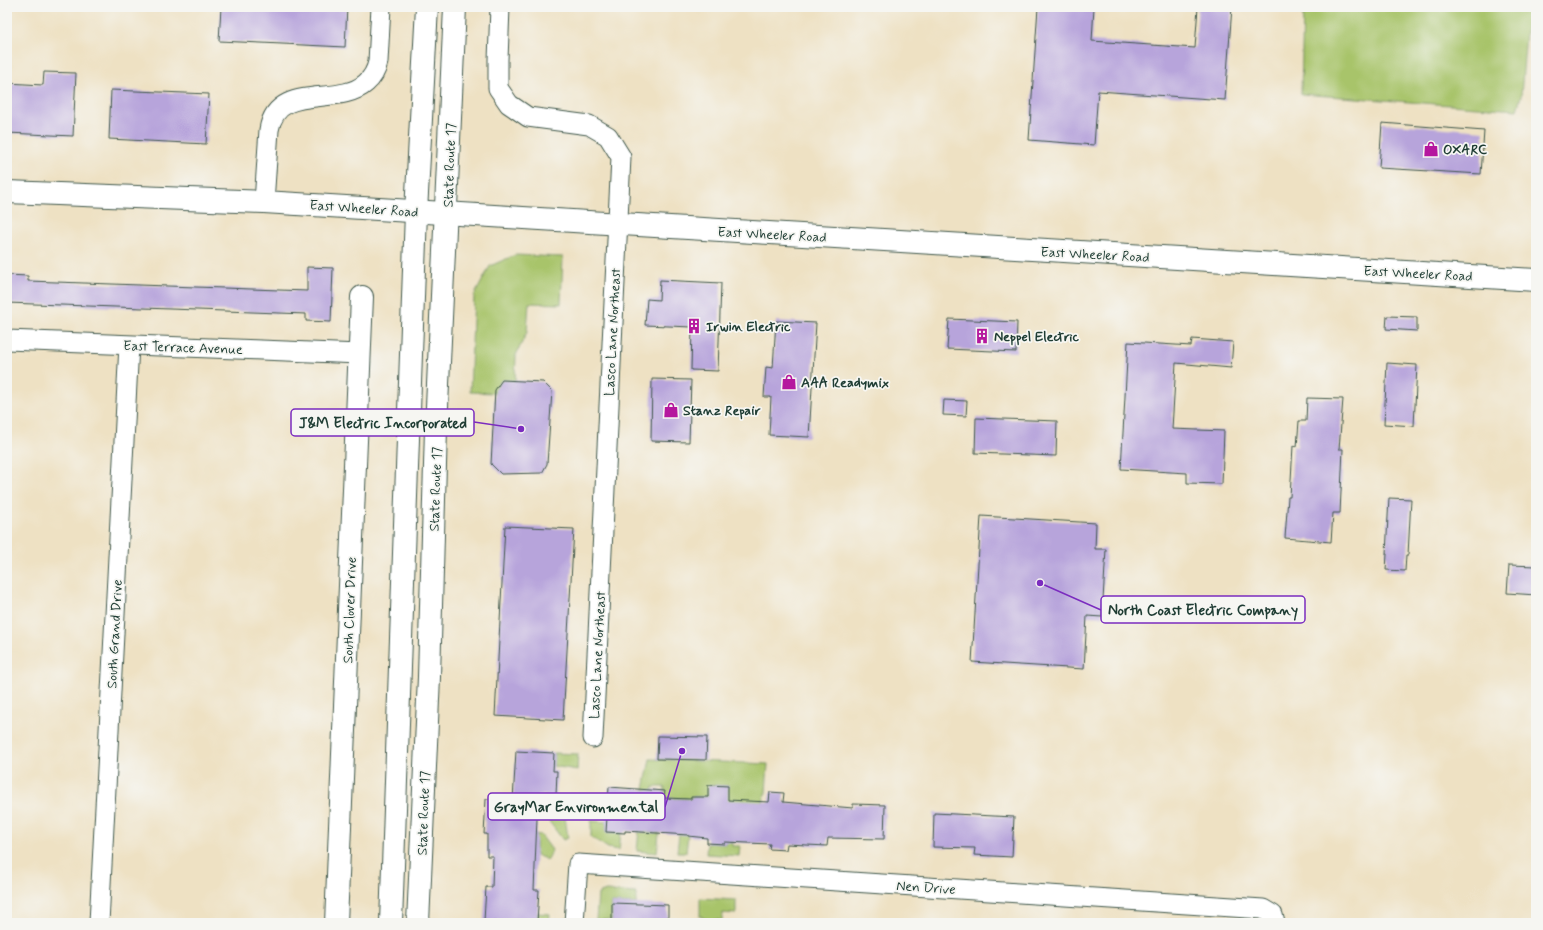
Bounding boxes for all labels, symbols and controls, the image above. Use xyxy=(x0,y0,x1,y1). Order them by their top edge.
street label: State Route 17 xyxy=(440,122,460,208)
shop icon: OXARC xyxy=(1422,140,1440,158)
place label: OXARC xyxy=(1443,141,1487,159)
street label: East Wheeler Road xyxy=(309,196,419,222)
street label: East Wheeler Road xyxy=(717,223,827,247)
street label: East Wheeler Road xyxy=(1040,243,1150,267)
street label: East Wheeler Road xyxy=(1363,262,1473,286)
street label: Lasco Lane Northeast xyxy=(601,267,625,396)
building icon: Irwin Electric xyxy=(685,317,703,335)
place label: Irwin Electric xyxy=(706,318,791,336)
building icon: Neppel Electric xyxy=(973,327,991,345)
place label: Neppel Electric xyxy=(994,328,1080,346)
street label: East Terrace Avenue xyxy=(123,337,243,359)
shop icon: AAA Readymix xyxy=(780,373,798,391)
place label: AAA Readymix xyxy=(801,374,889,392)
shop icon: Stanz Repair xyxy=(662,401,680,419)
place label: Stanz Repair xyxy=(683,402,761,420)
callout: J&M Electric Incorporated xyxy=(291,409,474,436)
text: J&M Electric Incorporated xyxy=(299,414,467,434)
street label: State Route 17 xyxy=(426,446,446,532)
street label: South Clover Drive xyxy=(339,556,361,664)
street label: South Grand Drive xyxy=(103,579,127,689)
street label: Lasco Lane Northeast xyxy=(586,590,610,719)
callout: North Coast Electric Company xyxy=(1101,596,1305,623)
text: North Coast Electric Company xyxy=(1108,601,1298,621)
street label: State Route 17 xyxy=(414,770,434,856)
callout: GrayMar Environmental xyxy=(488,793,665,820)
text: GrayMar Environmental xyxy=(494,798,658,818)
street label: Nen Drive xyxy=(896,877,956,899)

